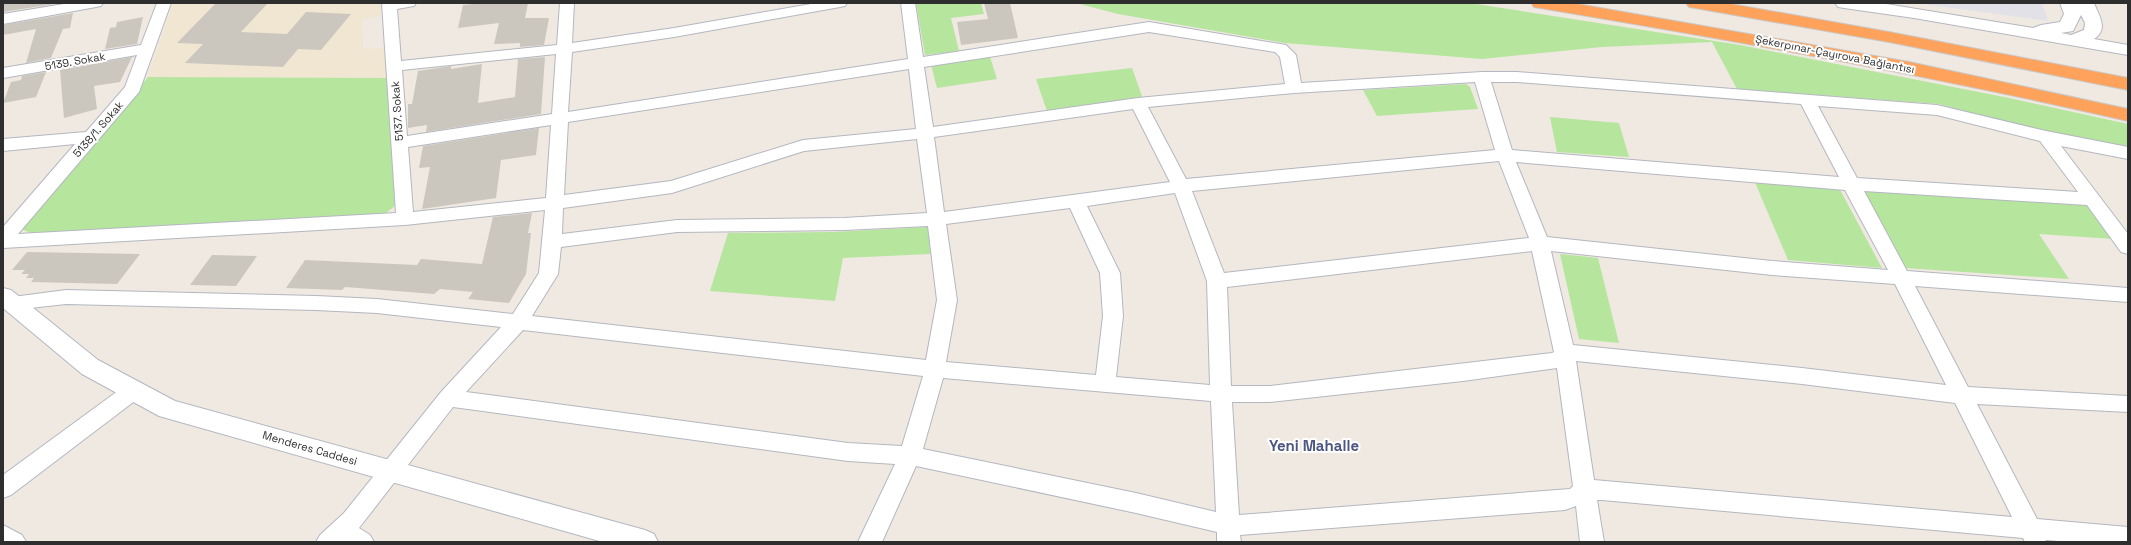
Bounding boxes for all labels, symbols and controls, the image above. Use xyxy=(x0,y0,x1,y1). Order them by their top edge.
street label: Şekerpınar-Çayırova Bağlantısı xyxy=(1754,32,1916,76)
street label: 5139. Sokak xyxy=(44,49,106,73)
street label: 5137. Sokak xyxy=(388,81,406,141)
street label: 5138/1. Sokak xyxy=(70,98,126,160)
street label: Menderes Caddesi xyxy=(261,428,359,468)
district label: Yeni Mahalle xyxy=(1269,436,1359,455)

